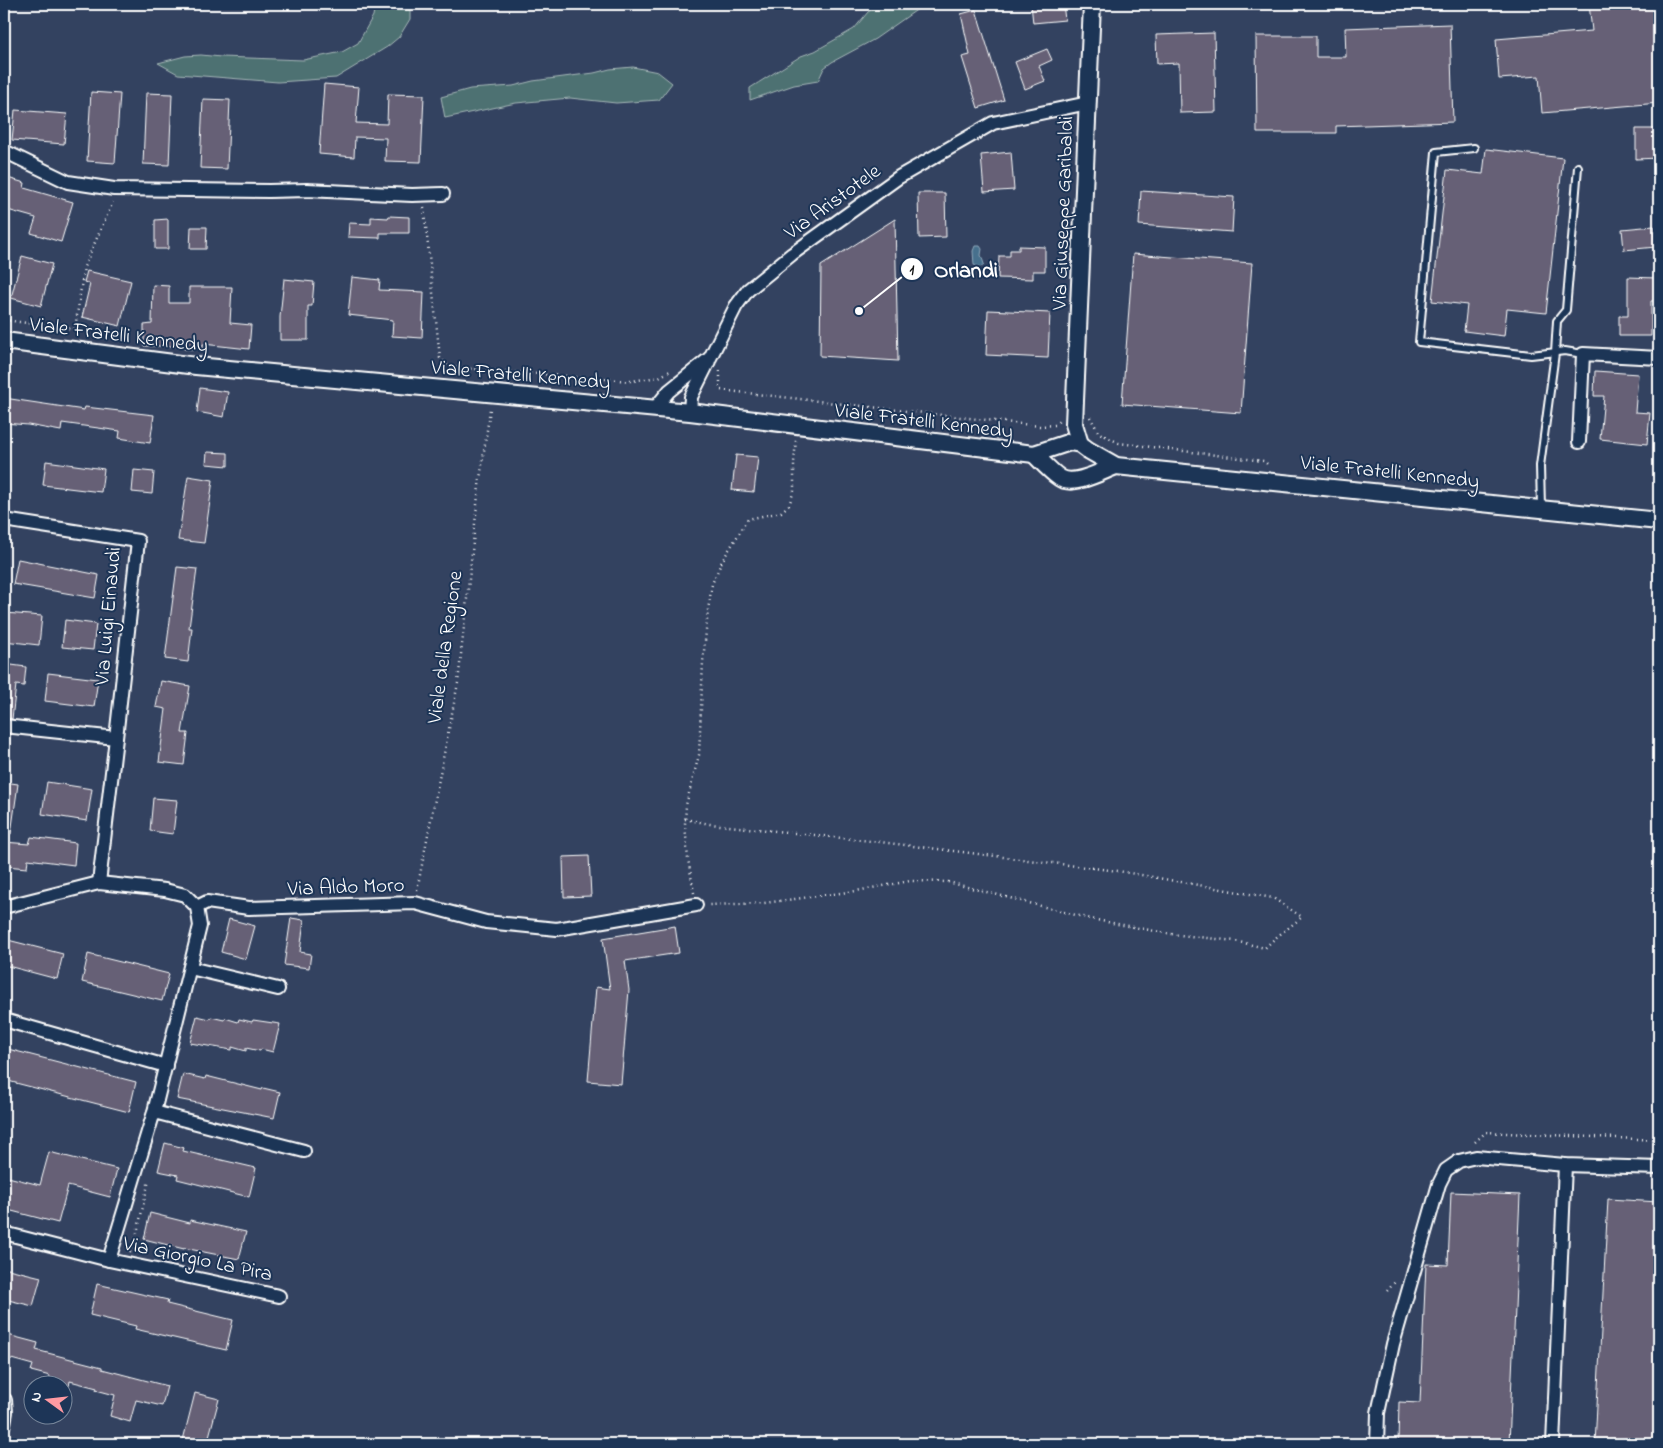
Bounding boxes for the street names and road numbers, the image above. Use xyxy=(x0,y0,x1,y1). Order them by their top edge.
street label: Via Giuseppe Garibaldi xyxy=(1046,116,1082,312)
street label: Via Aristotele xyxy=(778,157,888,248)
street label: Viale Fratelli Kennedy xyxy=(26,310,210,364)
street label: Viale Fratelli Kennedy xyxy=(429,353,612,401)
street label: Viale Fratelli Kennedy xyxy=(831,396,1015,450)
street label: Viale Fratelli Kennedy xyxy=(1298,449,1481,499)
street label: Via Luigi Einaudi xyxy=(88,546,132,688)
street label: Viale della Regione xyxy=(420,568,474,727)
street label: Via Aldo Moro xyxy=(286,871,405,905)
street label: Via Giorgio La Pira xyxy=(119,1229,275,1292)

